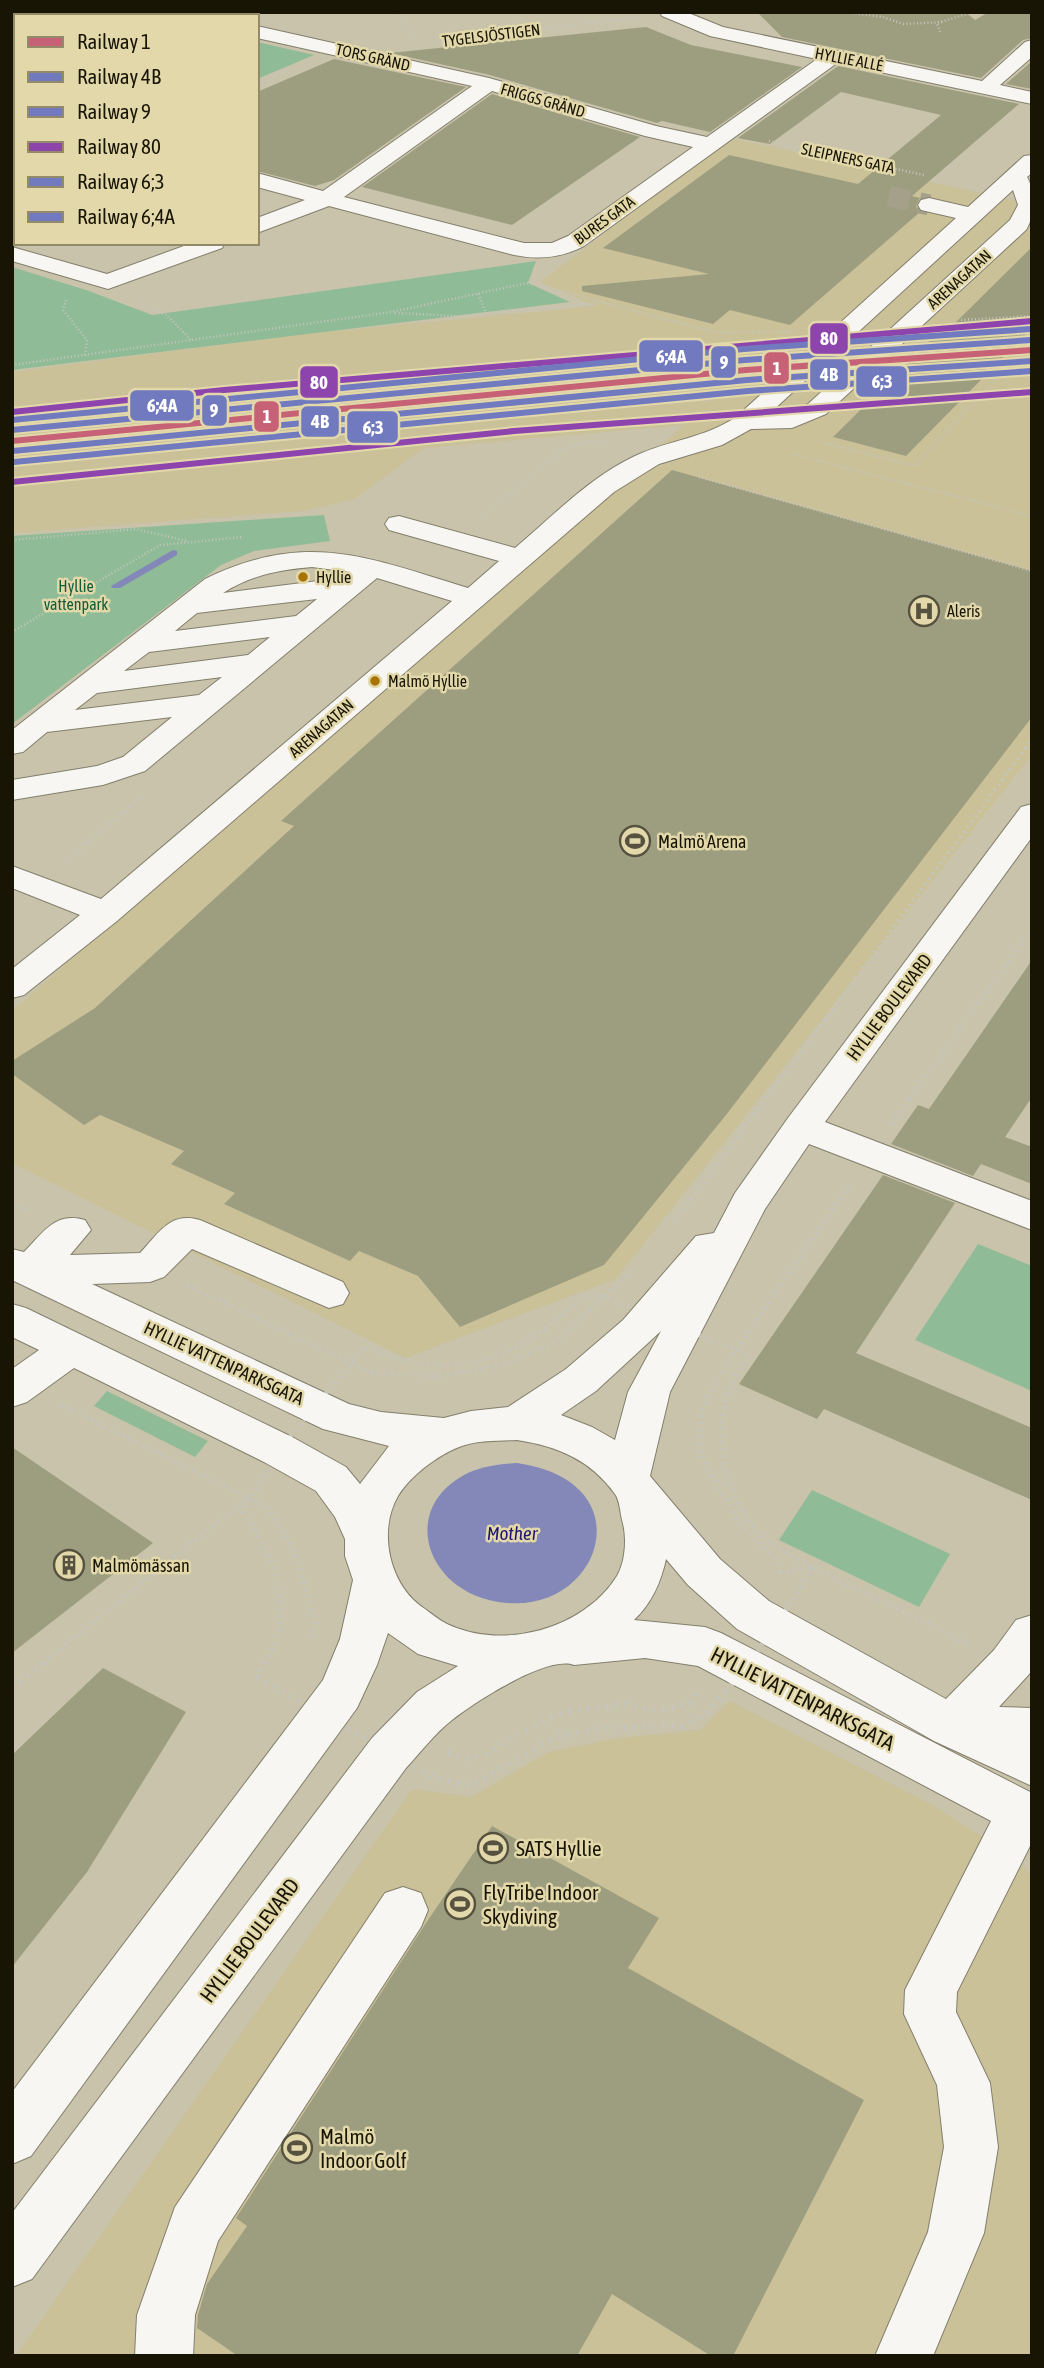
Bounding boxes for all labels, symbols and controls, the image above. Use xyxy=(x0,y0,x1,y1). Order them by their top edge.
legend xyxy=(14,14,259,245)
street label: TYGELSJÖSTIGEN xyxy=(441,20,541,50)
text: Railway 1 xyxy=(77,29,151,53)
street label: TORS GRÄND xyxy=(334,40,412,74)
street label: HYLLIE ALLÉ xyxy=(813,44,885,74)
text: Railway 4B xyxy=(77,64,161,88)
street label: FRIGGS GRÄND xyxy=(499,79,587,121)
text: Railway 9 xyxy=(77,99,151,123)
text: Railway 80 xyxy=(77,134,161,158)
street label: SLEIPNERS GATA xyxy=(800,139,896,177)
text: Railway 6;3 xyxy=(77,169,165,193)
street label: BURES GATA xyxy=(570,192,638,248)
text: Railway 6;4A xyxy=(77,204,176,228)
street label: ARENAGATAN xyxy=(924,246,994,312)
line badge: 80 xyxy=(809,322,849,355)
text: 80 xyxy=(820,327,838,349)
line badge: 6;4A xyxy=(638,339,704,373)
text: 6;4A xyxy=(656,345,687,367)
line badge: 9 xyxy=(710,345,737,379)
text: 9 xyxy=(720,351,729,373)
line badge: 1 xyxy=(763,351,790,385)
text: 1 xyxy=(773,357,782,379)
line badge: 4B xyxy=(809,358,849,391)
text: 4B xyxy=(819,363,838,385)
line badge: 80 xyxy=(299,365,339,399)
line badge: 6;3 xyxy=(855,365,908,398)
text: 6;3 xyxy=(871,370,893,392)
text: 80 xyxy=(310,371,328,393)
line badge: 6;4A xyxy=(129,389,195,422)
text: 6;4A xyxy=(147,394,178,416)
line badge: 9 xyxy=(201,394,228,427)
text: 9 xyxy=(210,399,219,421)
line badge: 1 xyxy=(253,400,280,433)
text: 1 xyxy=(263,405,272,427)
line badge: 4B xyxy=(300,405,340,438)
text: 4B xyxy=(310,410,329,432)
line badge: 6;3 xyxy=(346,410,399,444)
text: 6;3 xyxy=(362,416,384,438)
place label: Hyllie xyxy=(316,568,351,587)
marker: Hyllie xyxy=(296,570,310,584)
park label: Hyllie vattenpark xyxy=(44,577,108,614)
hospital icon: Aleris xyxy=(907,594,941,628)
place label: Aleris xyxy=(947,602,981,620)
place label: Malmö Hyllie xyxy=(388,672,467,691)
marker: Malmö Hyllie xyxy=(368,674,382,688)
street label: ARENAGATAN xyxy=(285,695,357,761)
sports icon: Malmö Arena xyxy=(618,824,652,858)
place label: Malmö Arena xyxy=(658,831,747,852)
street label: HYLLIE BOULEVARD xyxy=(842,950,936,1064)
street label: HYLLIE VATTENPARKSGATA xyxy=(141,1317,307,1409)
water label: Mother xyxy=(487,1522,539,1544)
building icon: Malmömässan xyxy=(52,1548,86,1582)
place label: Malmömässan xyxy=(92,1555,190,1576)
street label: HYLLIE VATTENPARKSGATA xyxy=(707,1641,899,1755)
sports icon: SATS Hyllie xyxy=(476,1831,510,1865)
place label: SATS Hyllie xyxy=(516,1836,602,1860)
street label: HYLLIE BOULEVARD xyxy=(195,1873,303,2007)
place label: FlyTribe Indoor Skydiving xyxy=(483,1880,599,1928)
sports icon: FlyTribe Indoor Skydiving xyxy=(443,1887,477,1921)
place label: Malmö Indoor Golf xyxy=(320,2124,407,2172)
sports icon: Malmö Indoor Golf xyxy=(280,2131,314,2165)

